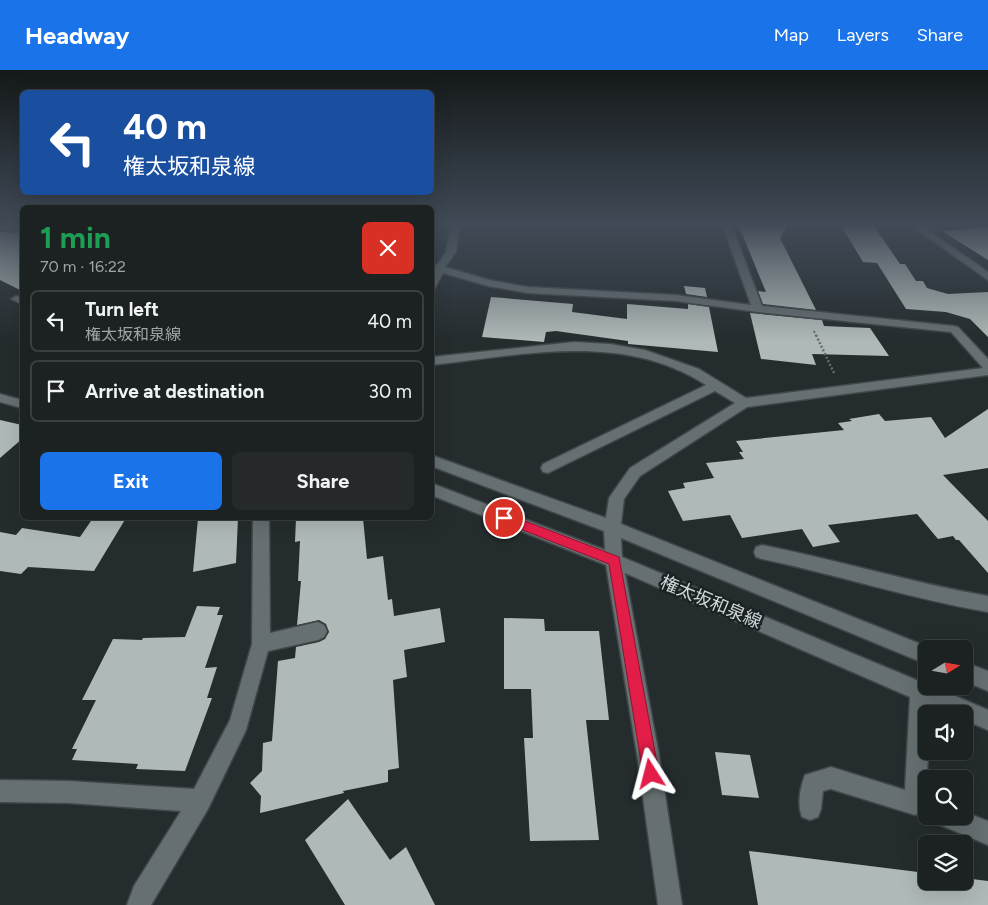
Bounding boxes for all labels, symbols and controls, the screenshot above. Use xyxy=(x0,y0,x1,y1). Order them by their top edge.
text: Headway xyxy=(25,21,129,50)
text: Map xyxy=(774,24,809,46)
text: Layers xyxy=(837,24,889,46)
text: Share xyxy=(917,24,963,46)
text: 40 m xyxy=(123,106,207,148)
icon: left xyxy=(40,110,105,175)
text: 権太坂和泉線 xyxy=(123,153,255,180)
text: 1 min xyxy=(40,219,111,256)
button: close xyxy=(362,222,414,274)
text: 70 m · 16:22 xyxy=(40,257,126,276)
text: Turn left xyxy=(85,298,159,321)
icon: left xyxy=(42,307,70,335)
text: 40 m xyxy=(367,310,412,333)
text: 権太坂和泉線 xyxy=(85,325,181,344)
icon: arrive xyxy=(42,377,70,405)
text: Arrive at destination xyxy=(85,380,264,403)
text: 30 m xyxy=(369,380,412,403)
button: Exit xyxy=(40,452,222,510)
button: Share xyxy=(232,452,414,510)
pin xyxy=(483,497,525,539)
icon: arrive xyxy=(490,504,518,532)
street label: 権太坂和泉線 xyxy=(657,571,765,633)
north arrow xyxy=(918,640,972,695)
map controls xyxy=(918,640,973,890)
button: sound xyxy=(918,705,973,760)
position arrow xyxy=(624,747,676,799)
button: search xyxy=(918,770,973,825)
button: layers xyxy=(918,835,973,890)

